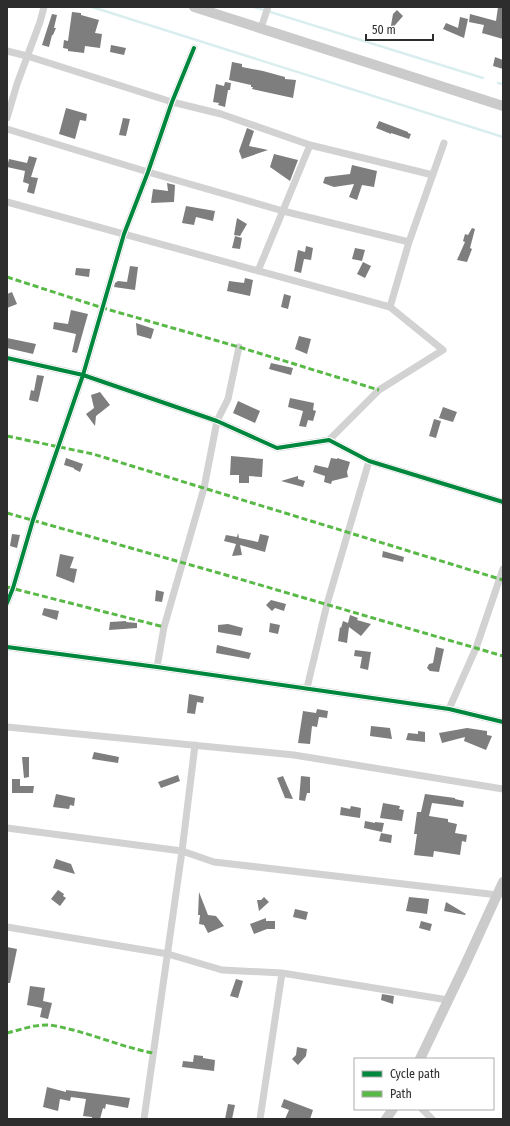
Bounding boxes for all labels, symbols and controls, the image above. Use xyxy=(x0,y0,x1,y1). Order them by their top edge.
scale bar xyxy=(366,16,433,42)
text: 50 m xyxy=(372,23,396,37)
legend xyxy=(354,1058,494,1110)
text: Cycle path xyxy=(390,1067,440,1081)
text: Path xyxy=(390,1087,412,1101)

